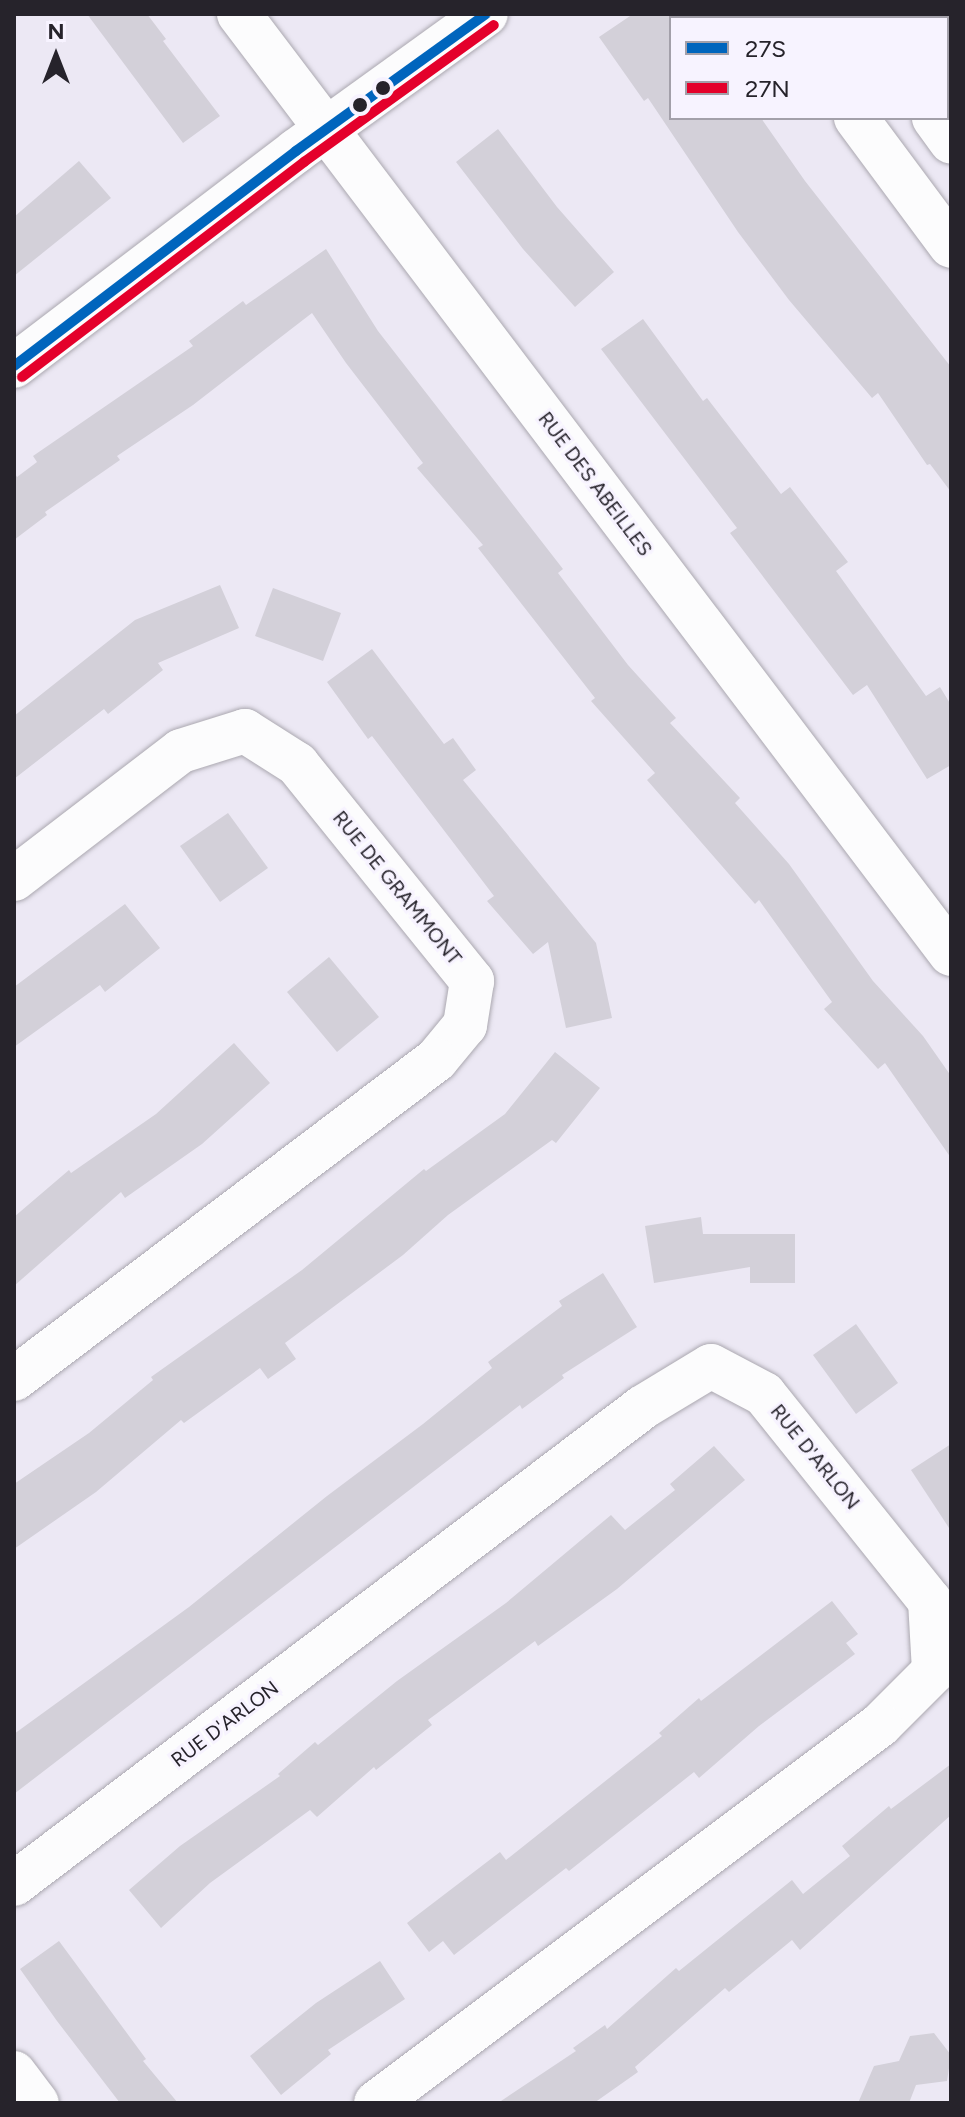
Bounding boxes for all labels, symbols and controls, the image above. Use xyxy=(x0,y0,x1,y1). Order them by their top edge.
north arrow xyxy=(16,16,96,96)
legend xyxy=(669,16,949,120)
text: N xyxy=(47,18,65,45)
text: 27S xyxy=(745,34,786,63)
text: 27N xyxy=(745,74,790,103)
unlabelled marker xyxy=(375,80,391,96)
unlabelled marker xyxy=(352,97,368,113)
street label: RUE DES ABEILLES xyxy=(533,407,657,561)
street label: RUE DE GRAMMONT xyxy=(328,806,466,970)
street label: RUE D'ARLON xyxy=(765,1400,865,1514)
street label: RUE D'ARLON xyxy=(167,1676,283,1772)

